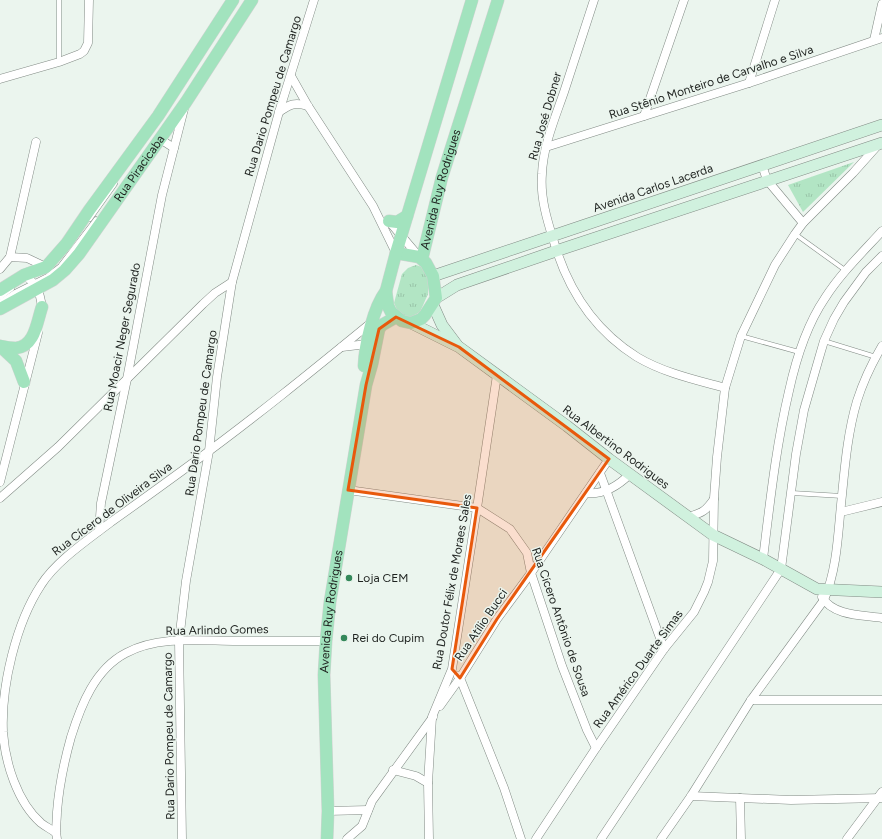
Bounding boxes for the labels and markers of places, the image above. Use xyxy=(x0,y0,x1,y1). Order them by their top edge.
place label: Loja CEM xyxy=(357,571,408,585)
marker: Loja CEM xyxy=(344,573,354,583)
place label: Rei do Cupim xyxy=(352,631,424,645)
marker: Rei do Cupim xyxy=(339,633,349,643)

